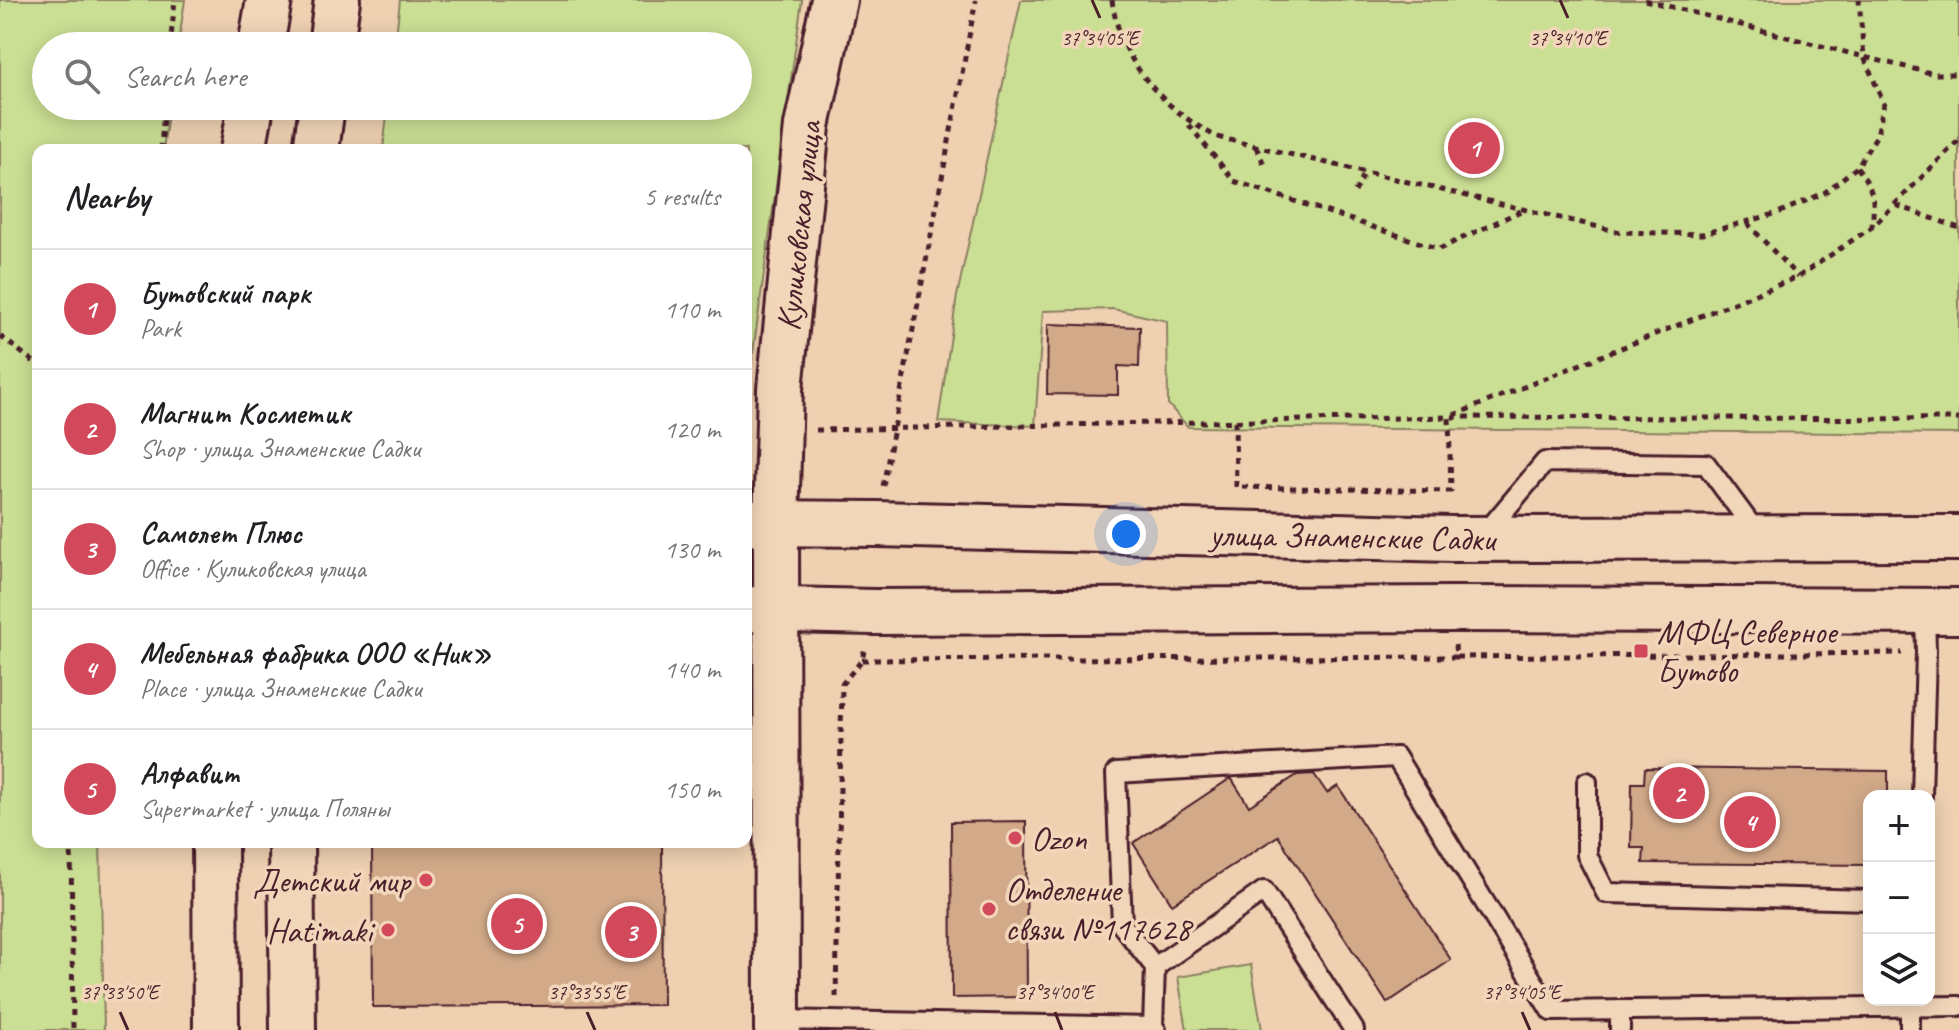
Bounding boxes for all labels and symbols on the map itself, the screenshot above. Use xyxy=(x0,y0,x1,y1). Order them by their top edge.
text: 37°34'05"E xyxy=(1061,26,1141,51)
text: 37°34'10"E xyxy=(1529,26,1609,51)
street label: Куликовская улица xyxy=(766,117,831,333)
pin: 1 xyxy=(1448,118,1500,178)
street label: улица Знаменские Садки xyxy=(1207,512,1498,561)
your location xyxy=(1106,514,1146,554)
place label: МФЦ Северное Бутово xyxy=(1657,610,1839,692)
marker: МФЦ Северное Бутово xyxy=(1632,642,1650,660)
pin: 2 xyxy=(1653,763,1705,823)
pin: 4 xyxy=(1724,792,1776,852)
place label: Ozon xyxy=(1031,817,1088,860)
marker: Ozon xyxy=(1006,829,1024,847)
place label: Детский мир xyxy=(253,859,412,902)
place label: Отделение связи №117628 xyxy=(1005,868,1195,950)
marker: Детский мир xyxy=(417,871,435,889)
pin: 5 xyxy=(491,894,543,954)
marker: Отделение связи №117628 xyxy=(980,900,998,918)
pin: 3 xyxy=(605,902,657,962)
place label: Hatimaki xyxy=(267,909,376,952)
marker: Hatimaki xyxy=(379,921,397,939)
text: 37°33'50"E xyxy=(81,980,161,1005)
text: 37°33'55"E xyxy=(548,980,628,1005)
text: 37°34'00"E xyxy=(1016,980,1096,1005)
text: 37°34'05"E xyxy=(1483,980,1563,1005)

